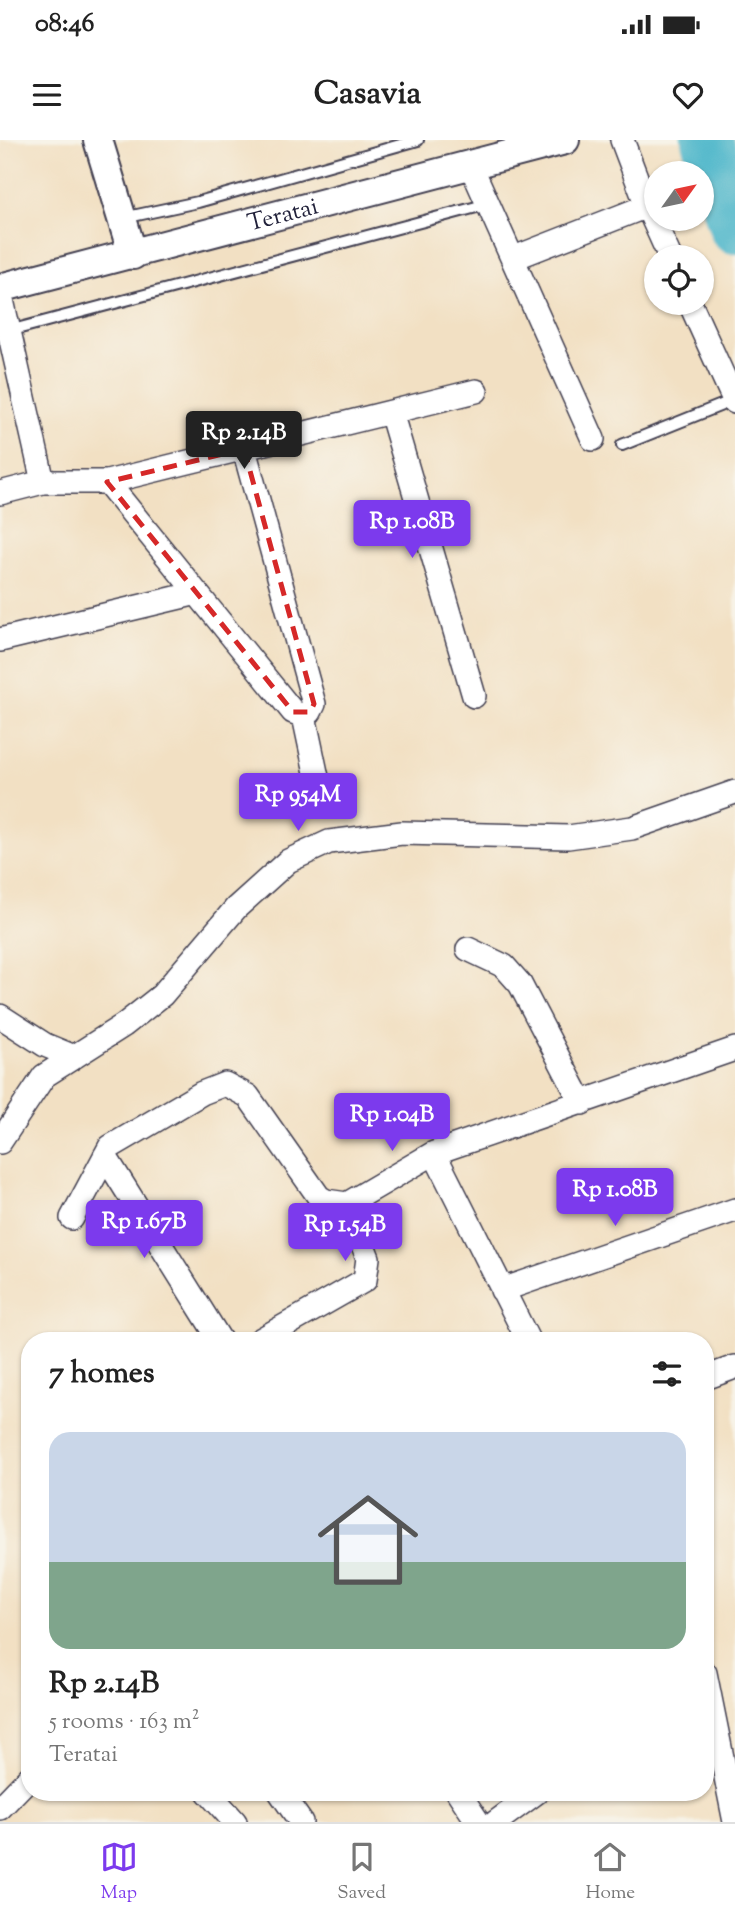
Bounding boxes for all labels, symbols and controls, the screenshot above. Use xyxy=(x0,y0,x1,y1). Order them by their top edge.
text: 08:46 xyxy=(35,6,94,43)
text: Casavia xyxy=(314,72,421,118)
icon: menu xyxy=(28,76,66,114)
icon: heart xyxy=(669,76,707,114)
north arrow xyxy=(644,161,714,231)
map controls xyxy=(644,161,714,315)
street label: Teratai xyxy=(244,190,322,241)
button: locate xyxy=(644,245,714,315)
pin: Rp 2.14B xyxy=(172,412,316,471)
text: Rp 2.14B xyxy=(202,417,286,450)
pin: Rp 1.08B xyxy=(340,500,484,560)
text: Rp 1.08B xyxy=(369,506,455,539)
pin: Rp 954M xyxy=(233,774,363,833)
text: Rp 954M xyxy=(255,779,341,812)
pin: Rp 1.04B xyxy=(320,1094,464,1153)
text: Rp 1.04B xyxy=(350,1099,434,1132)
pin: Rp 1.08B xyxy=(543,1168,687,1228)
text: Rp 1.08B xyxy=(572,1174,658,1207)
pin: Rp 1.67B xyxy=(72,1200,216,1260)
pin: Rp 1.54B xyxy=(273,1204,417,1263)
text: Rp 1.67B xyxy=(102,1206,186,1239)
text: Rp 1.54B xyxy=(304,1209,386,1242)
text: 7 homes xyxy=(49,1353,154,1396)
icon: filters xyxy=(648,1355,686,1393)
icon: home xyxy=(305,1477,431,1603)
text: Rp 2.14B xyxy=(49,1663,159,1706)
text: 5 rooms · 163 m² xyxy=(49,1706,199,1739)
text: Teratai xyxy=(49,1739,118,1772)
tab: Map xyxy=(100,1838,138,1907)
tab: Saved xyxy=(337,1838,386,1907)
tab: Home xyxy=(585,1838,635,1907)

